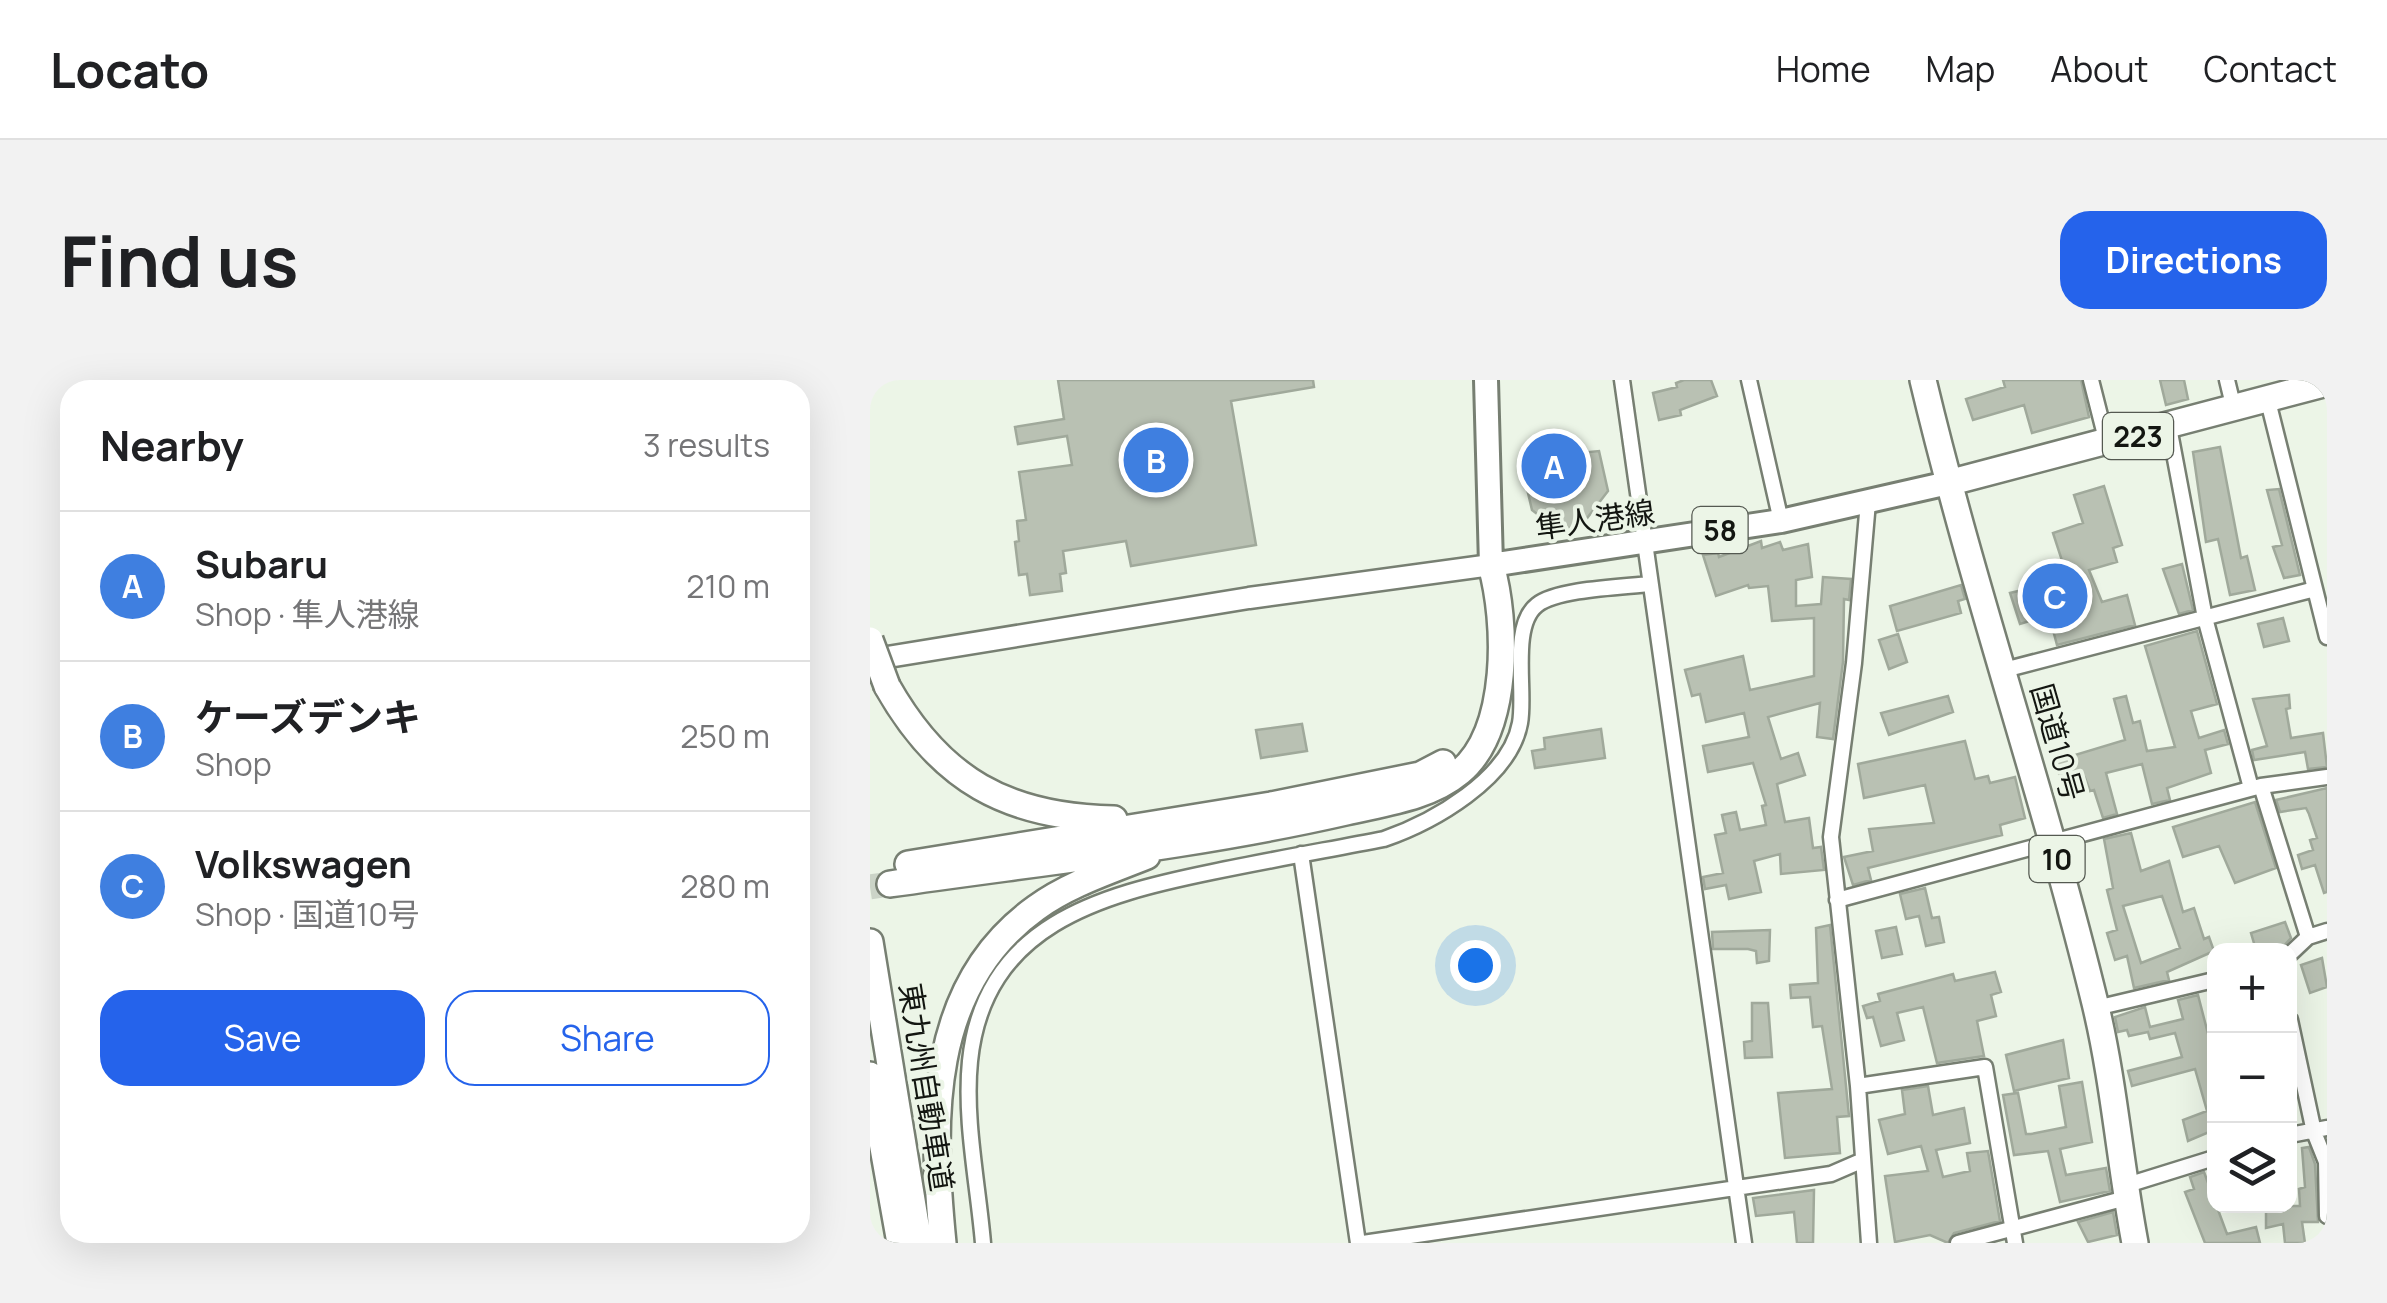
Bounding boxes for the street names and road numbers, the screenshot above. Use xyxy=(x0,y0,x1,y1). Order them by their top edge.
road number: 223 xyxy=(2103,413,2173,459)
street label: 隼人港線 xyxy=(1533,490,1657,548)
road number: 58 xyxy=(1692,507,1748,553)
street label: 国道10号 xyxy=(2022,679,2094,805)
road number: 10 xyxy=(2030,836,2084,882)
street label: 東九州自動車道 xyxy=(890,980,964,1194)

